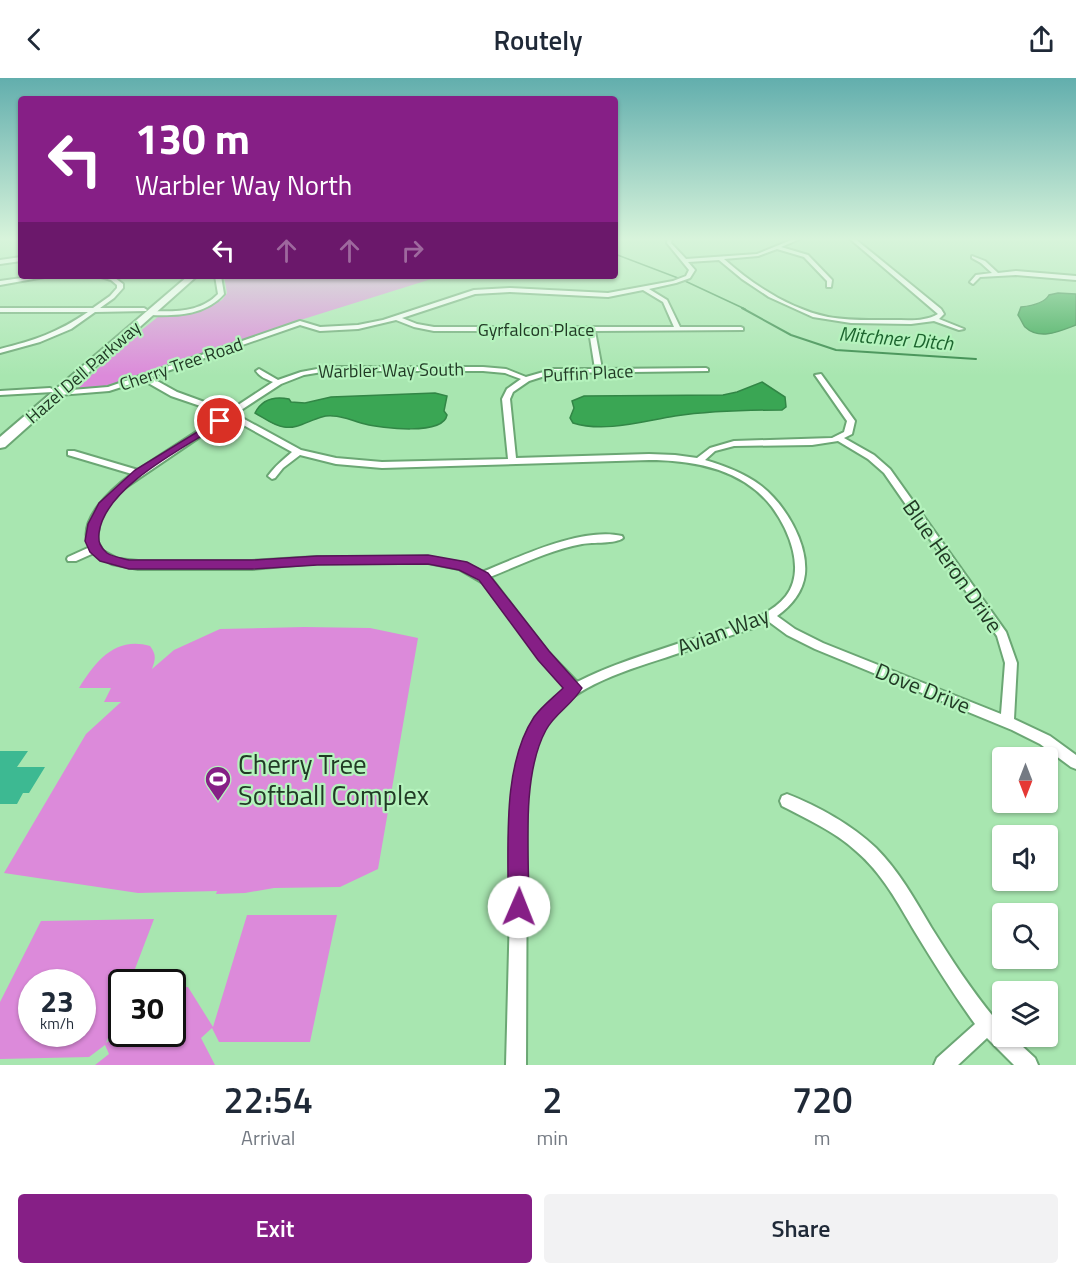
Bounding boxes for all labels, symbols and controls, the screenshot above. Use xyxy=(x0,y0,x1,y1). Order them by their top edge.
text: Routely xyxy=(494,19,582,60)
icon: back xyxy=(18,23,51,56)
icon: share xyxy=(1025,23,1058,56)
text: 130 m xyxy=(135,106,250,170)
icon: left xyxy=(36,120,114,198)
text: Warbler Way North xyxy=(135,164,352,205)
icon: left xyxy=(207,234,240,267)
icon: ahead xyxy=(270,234,303,267)
icon: ahead xyxy=(333,234,366,267)
icon: right xyxy=(396,234,429,267)
street label: Hazel Dell Parkway xyxy=(19,314,147,430)
street label: Gyrfalcon Place xyxy=(478,316,594,343)
water label: Mitchner Ditch xyxy=(837,318,956,359)
street label: Cherry Tree Road xyxy=(116,330,246,398)
street label: Warbler Way South xyxy=(318,355,464,385)
street label: Puffin Place xyxy=(542,357,634,389)
pin xyxy=(194,395,245,446)
icon: arrive xyxy=(203,404,236,437)
street label: Blue Heron Drive xyxy=(894,492,1012,640)
street label: Avian Way xyxy=(672,598,774,664)
street label: Dove Drive xyxy=(870,653,976,723)
place label: Cherry Tree Softball Complex xyxy=(238,743,429,815)
north arrow xyxy=(992,747,1058,813)
map controls xyxy=(992,747,1058,1047)
sports icon: Cherry Tree Softball Complex xyxy=(203,764,233,802)
button: sound xyxy=(992,825,1058,891)
position arrow xyxy=(487,875,551,939)
button: search xyxy=(992,903,1058,969)
speed limit sign: 30 xyxy=(108,969,186,1047)
text: 23 xyxy=(40,978,74,1024)
button: layers xyxy=(992,981,1058,1047)
text: km/h xyxy=(40,1012,74,1035)
text: 22:54 xyxy=(224,1072,313,1127)
text: 2 xyxy=(542,1072,562,1127)
text: 720 xyxy=(792,1072,852,1127)
text: Arrival xyxy=(241,1122,295,1153)
text: min xyxy=(536,1122,568,1153)
text: m xyxy=(814,1122,830,1153)
button: Exit xyxy=(18,1194,532,1263)
button: Share xyxy=(544,1194,1058,1263)

